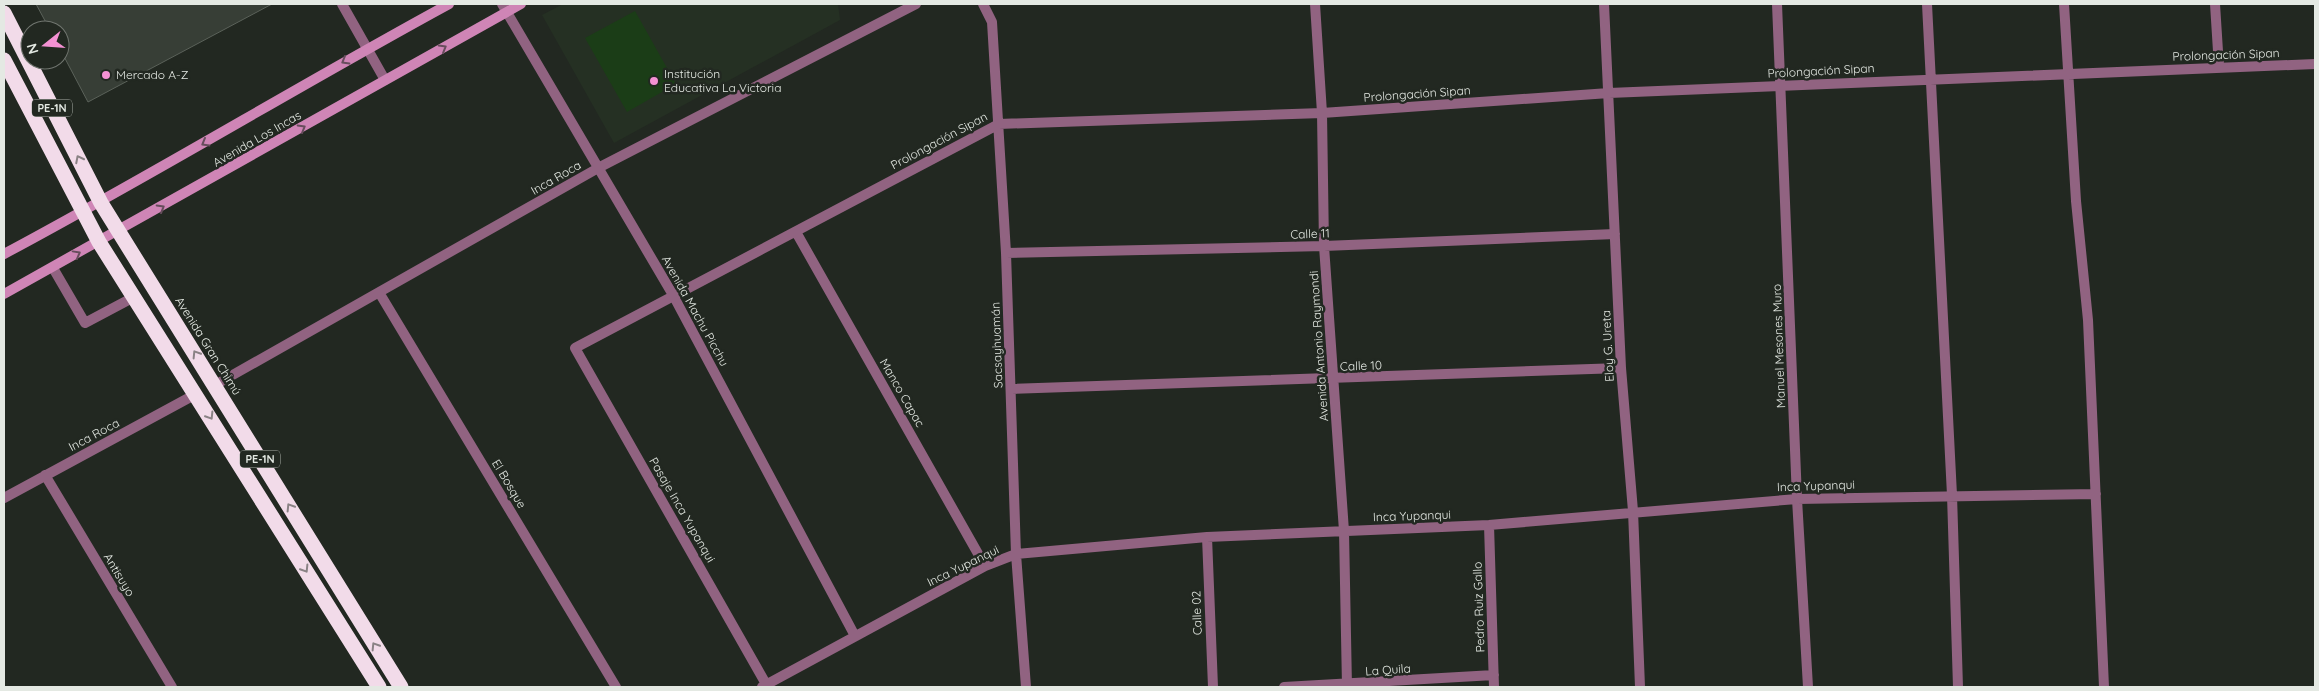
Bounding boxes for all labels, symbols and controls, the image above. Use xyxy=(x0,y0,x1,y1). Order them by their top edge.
north arrow xyxy=(20,20,70,70)
text: N xyxy=(22,41,43,56)
one-way arrow xyxy=(438,44,447,54)
street label: Prolongación Sipan xyxy=(2172,45,2280,64)
one-way arrow xyxy=(342,55,351,65)
street label: Prolongación Sipan xyxy=(1767,60,1875,81)
place label: Institución Educativa La Victoria xyxy=(664,66,781,95)
place label: Mercado A-Z xyxy=(116,67,189,82)
marker: Mercado A-Z xyxy=(100,69,112,81)
marker: Institución Educativa La Victoria xyxy=(648,75,660,87)
street label: Prolongación Sipan xyxy=(1363,82,1471,105)
road number: PE-1N xyxy=(32,100,72,116)
street label: Avenida Los Incas xyxy=(210,107,304,170)
street label: Prolongación Sipan xyxy=(888,109,990,172)
one-way arrow xyxy=(297,124,306,134)
one-way arrow xyxy=(201,136,210,146)
one-way arrow xyxy=(75,156,85,165)
street label: Inca Roca xyxy=(528,157,583,198)
one-way arrow xyxy=(155,204,164,214)
street label: Calle 11 xyxy=(1290,225,1330,242)
one-way arrow xyxy=(72,251,81,261)
street label: Avenida Machu Picchu xyxy=(659,253,732,369)
street label: Avenida Antonio Raymondi xyxy=(1306,270,1331,422)
street label: Manuel Mesones Muro xyxy=(1769,284,1788,408)
street label: Avenida Gran Chimú xyxy=(172,294,245,398)
street label: Sacsayhuamán xyxy=(988,302,1005,388)
street label: Eloy G. Ureta xyxy=(1598,310,1617,382)
one-way arrow xyxy=(192,351,202,360)
street label: Manco Capac xyxy=(877,356,928,430)
street label: Calle 10 xyxy=(1340,357,1382,374)
one-way arrow xyxy=(203,411,213,420)
street label: Inca Roca xyxy=(66,415,122,454)
road number: PE-1N xyxy=(240,450,280,468)
street label: Pasaje Inca Yupanqui xyxy=(646,455,719,565)
street label: El Bosque xyxy=(489,457,530,511)
street label: Inca Yupanqui xyxy=(1777,477,1855,494)
one-way arrow xyxy=(287,504,297,513)
street label: Inca Yupanqui xyxy=(1373,507,1451,524)
street label: Inca Yupanqui xyxy=(924,542,1001,589)
street label: Antisuyo xyxy=(101,550,138,599)
street label: Pedro Ruiz Gallo xyxy=(1469,561,1488,653)
one-way arrow xyxy=(299,563,308,573)
street label: Calle 02 xyxy=(1188,590,1205,635)
one-way arrow xyxy=(372,642,382,651)
street label: La Quila xyxy=(1365,660,1411,679)

